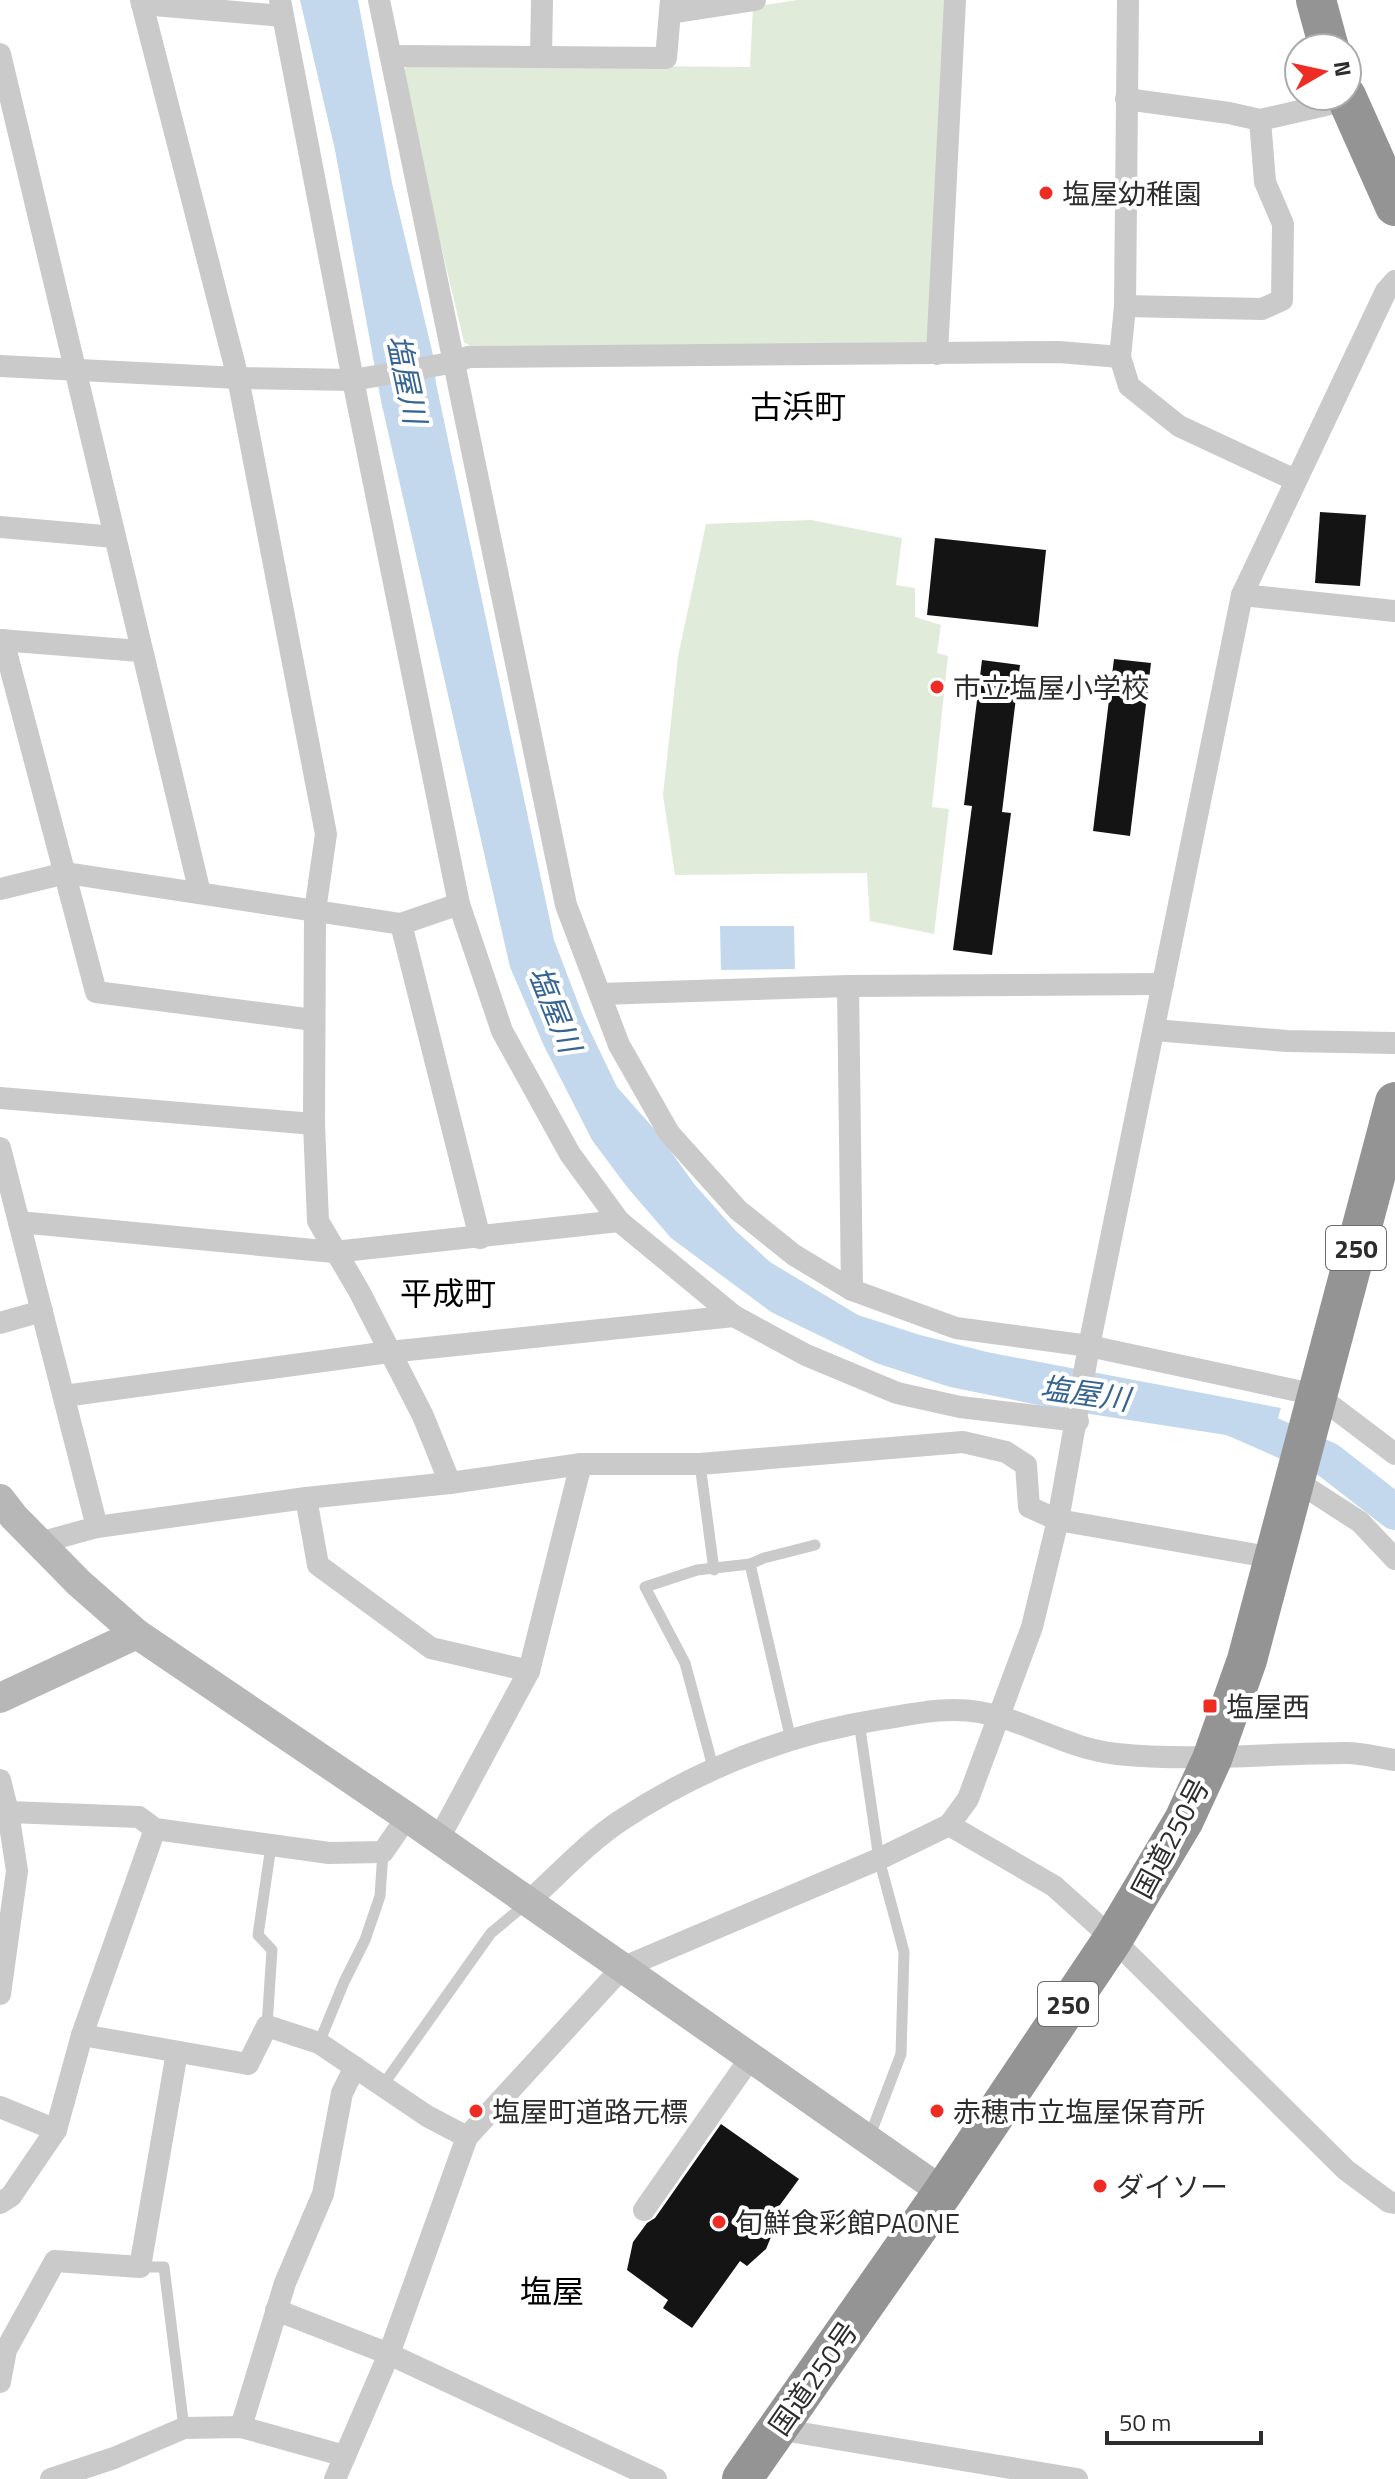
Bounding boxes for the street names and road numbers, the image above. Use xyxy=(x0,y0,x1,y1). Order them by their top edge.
road number: 250 xyxy=(1326,1226,1386,1270)
street label: 国道250号 xyxy=(1120,1770,1220,1906)
road number: 250 xyxy=(1038,1982,1098,2026)
street label: 国道250号 xyxy=(758,2312,868,2444)

